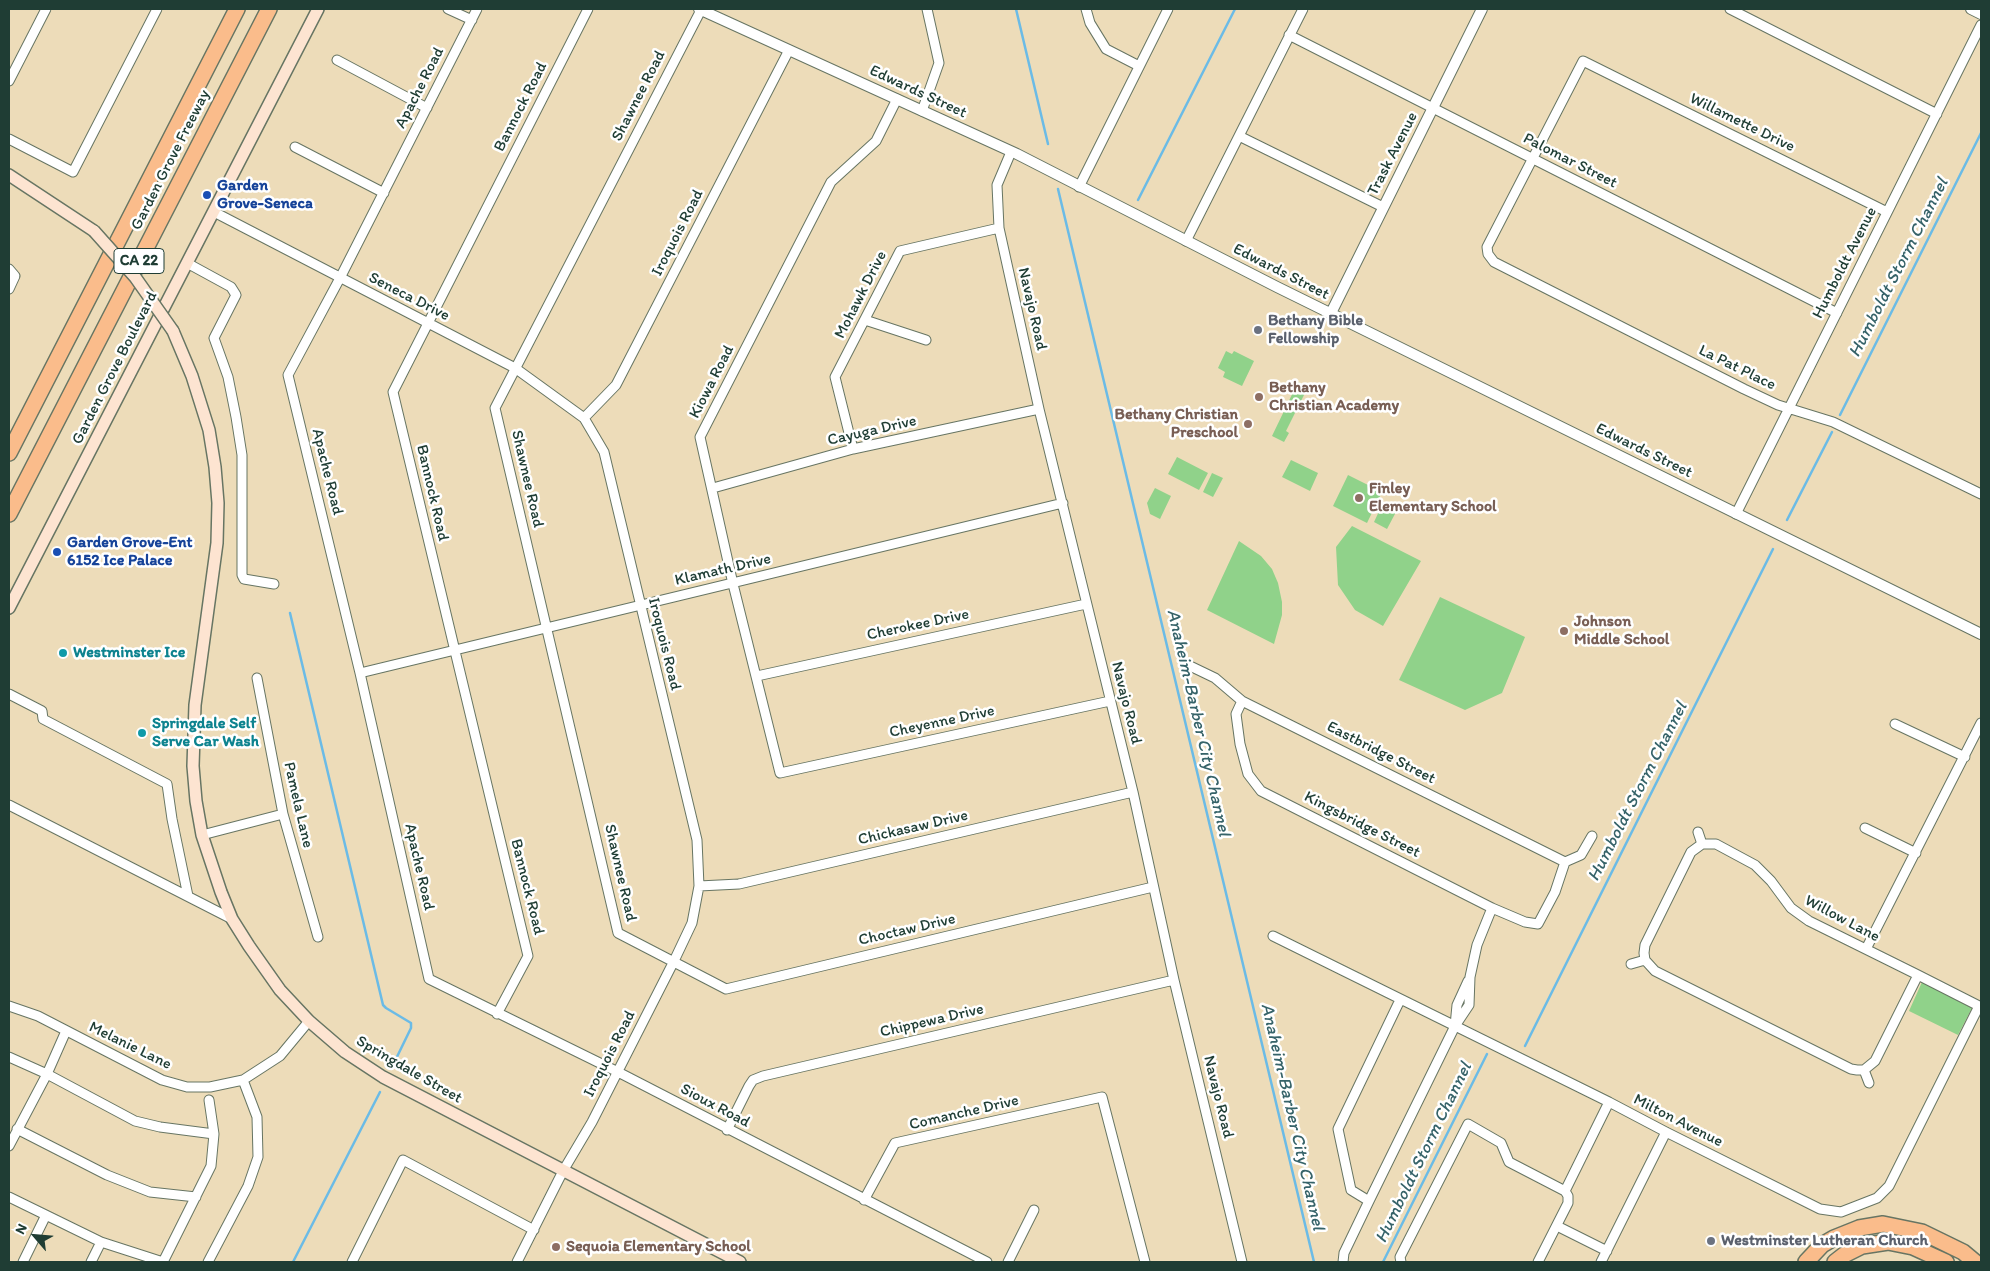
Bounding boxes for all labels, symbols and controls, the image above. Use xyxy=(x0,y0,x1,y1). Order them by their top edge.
street label: Apache Road xyxy=(391,44,449,132)
street label: Shawnee Road xyxy=(608,47,670,145)
street label: Bannock Road xyxy=(490,59,552,155)
street label: Edwards Street xyxy=(866,61,970,123)
street label: Garden Grove Freeway xyxy=(127,87,215,233)
street label: Willamette Drive xyxy=(1686,89,1798,157)
street label: Trask Avenue xyxy=(1364,109,1422,199)
street label: Palomar Street xyxy=(1520,129,1620,193)
water label: Humboldt Storm Channel xyxy=(1844,175,1954,361)
place label: Garden Grove-Seneca xyxy=(217,176,313,214)
street label: Iroquois Road xyxy=(648,186,708,280)
marker: Garden Grove-Seneca xyxy=(201,189,213,201)
street label: Humboldt Avenue xyxy=(1809,204,1881,322)
street label: Edwards Street xyxy=(1230,240,1332,304)
road number: CA 22 xyxy=(114,248,164,274)
street label: Mohawk Drive xyxy=(831,248,891,342)
street label: Navajo Road xyxy=(1013,266,1051,352)
street label: Seneca Drive xyxy=(365,268,453,326)
street label: Garden Grove Boulevard xyxy=(68,288,162,448)
place label: Bethany Bible Fellowship xyxy=(1268,311,1363,349)
marker: Bethany Bible Fellowship xyxy=(1252,324,1264,336)
street label: La Pat Place xyxy=(1695,341,1779,395)
street label: Kiowa Road xyxy=(685,342,739,422)
place label: Bethany Christian Academy xyxy=(1269,378,1399,416)
marker: Bethany Christian Academy xyxy=(1253,391,1265,403)
place label: Bethany Christian Preschool xyxy=(1115,405,1238,443)
street label: Cayuga Drive xyxy=(826,411,918,451)
marker: Bethany Christian Preschool xyxy=(1242,418,1254,430)
street label: Edwards Street xyxy=(1593,419,1695,483)
street label: Apache Road xyxy=(307,427,347,517)
street label: Shawnee Road xyxy=(506,428,548,530)
street label: Bannock Road xyxy=(412,443,452,543)
place label: Finley Elementary School xyxy=(1369,479,1497,517)
marker: Finley Elementary School xyxy=(1353,492,1365,504)
place label: Garden Grove-Ent 6152 Ice Palace xyxy=(67,533,192,571)
marker: Garden Grove-Ent 6152 Ice Palace xyxy=(51,546,63,558)
street label: Klamath Drive xyxy=(673,550,773,590)
street label: Iroquois Road xyxy=(643,596,685,692)
street label: Cherokee Drive xyxy=(865,605,971,645)
water label: Anaheim-Barber City Channel xyxy=(1161,607,1235,839)
place label: Johnson Middle School xyxy=(1574,612,1669,650)
marker: Johnson Middle School xyxy=(1558,625,1570,637)
place label: Westminster Ice xyxy=(73,643,185,663)
marker: Westminster Ice xyxy=(57,647,69,659)
street label: Navajo Road xyxy=(1106,660,1146,746)
water label: Humboldt Storm Channel xyxy=(1583,699,1693,885)
street label: Cheyenne Drive xyxy=(888,701,996,743)
place label: Springdale Self Serve Car Wash xyxy=(152,714,259,752)
street label: Eastbridge Street xyxy=(1323,717,1439,789)
marker: Springdale Self Serve Car Wash xyxy=(136,727,148,739)
street label: Pamela Lane xyxy=(279,760,317,850)
street label: Kingsbridge Street xyxy=(1301,787,1423,863)
street label: Chickasaw Drive xyxy=(856,806,970,850)
street label: Apache Road xyxy=(400,822,438,912)
street label: Shawnee Road xyxy=(599,822,641,924)
street label: Bannock Road xyxy=(506,837,548,937)
street label: Willow Lane xyxy=(1801,891,1883,947)
street label: Choctaw Drive xyxy=(857,910,957,950)
street label: Chippewa Drive xyxy=(878,1000,986,1042)
water label: Anaheim-Barber City Channel xyxy=(1255,1001,1329,1233)
street label: Iroquois Road xyxy=(580,1007,640,1101)
street label: Melanie Lane xyxy=(86,1018,174,1074)
street label: Springdale Street xyxy=(352,1032,466,1108)
street label: Navajo Road xyxy=(1198,1054,1238,1140)
water label: Humboldt Storm Channel xyxy=(1371,1059,1477,1247)
street label: Sioux Road xyxy=(677,1080,753,1132)
street label: Milton Avenue xyxy=(1630,1090,1726,1152)
street label: Comanche Drive xyxy=(907,1091,1021,1135)
north arrow xyxy=(10,1211,60,1261)
text: N xyxy=(11,1221,31,1237)
place label: Westminster Lutheran Church xyxy=(1721,1231,1928,1251)
marker: Westminster Lutheran Church xyxy=(1705,1235,1717,1247)
place label: Sequoia Elementary School xyxy=(566,1237,751,1257)
marker: Sequoia Elementary School xyxy=(550,1241,562,1253)

